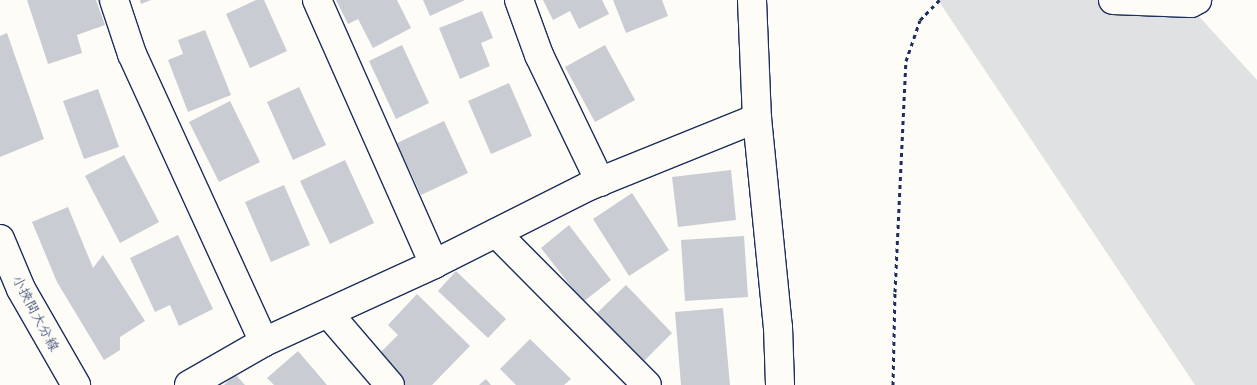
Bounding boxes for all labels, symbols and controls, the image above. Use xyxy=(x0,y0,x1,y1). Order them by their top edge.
street label: 小挾間大分線 xyxy=(9,272,63,354)

